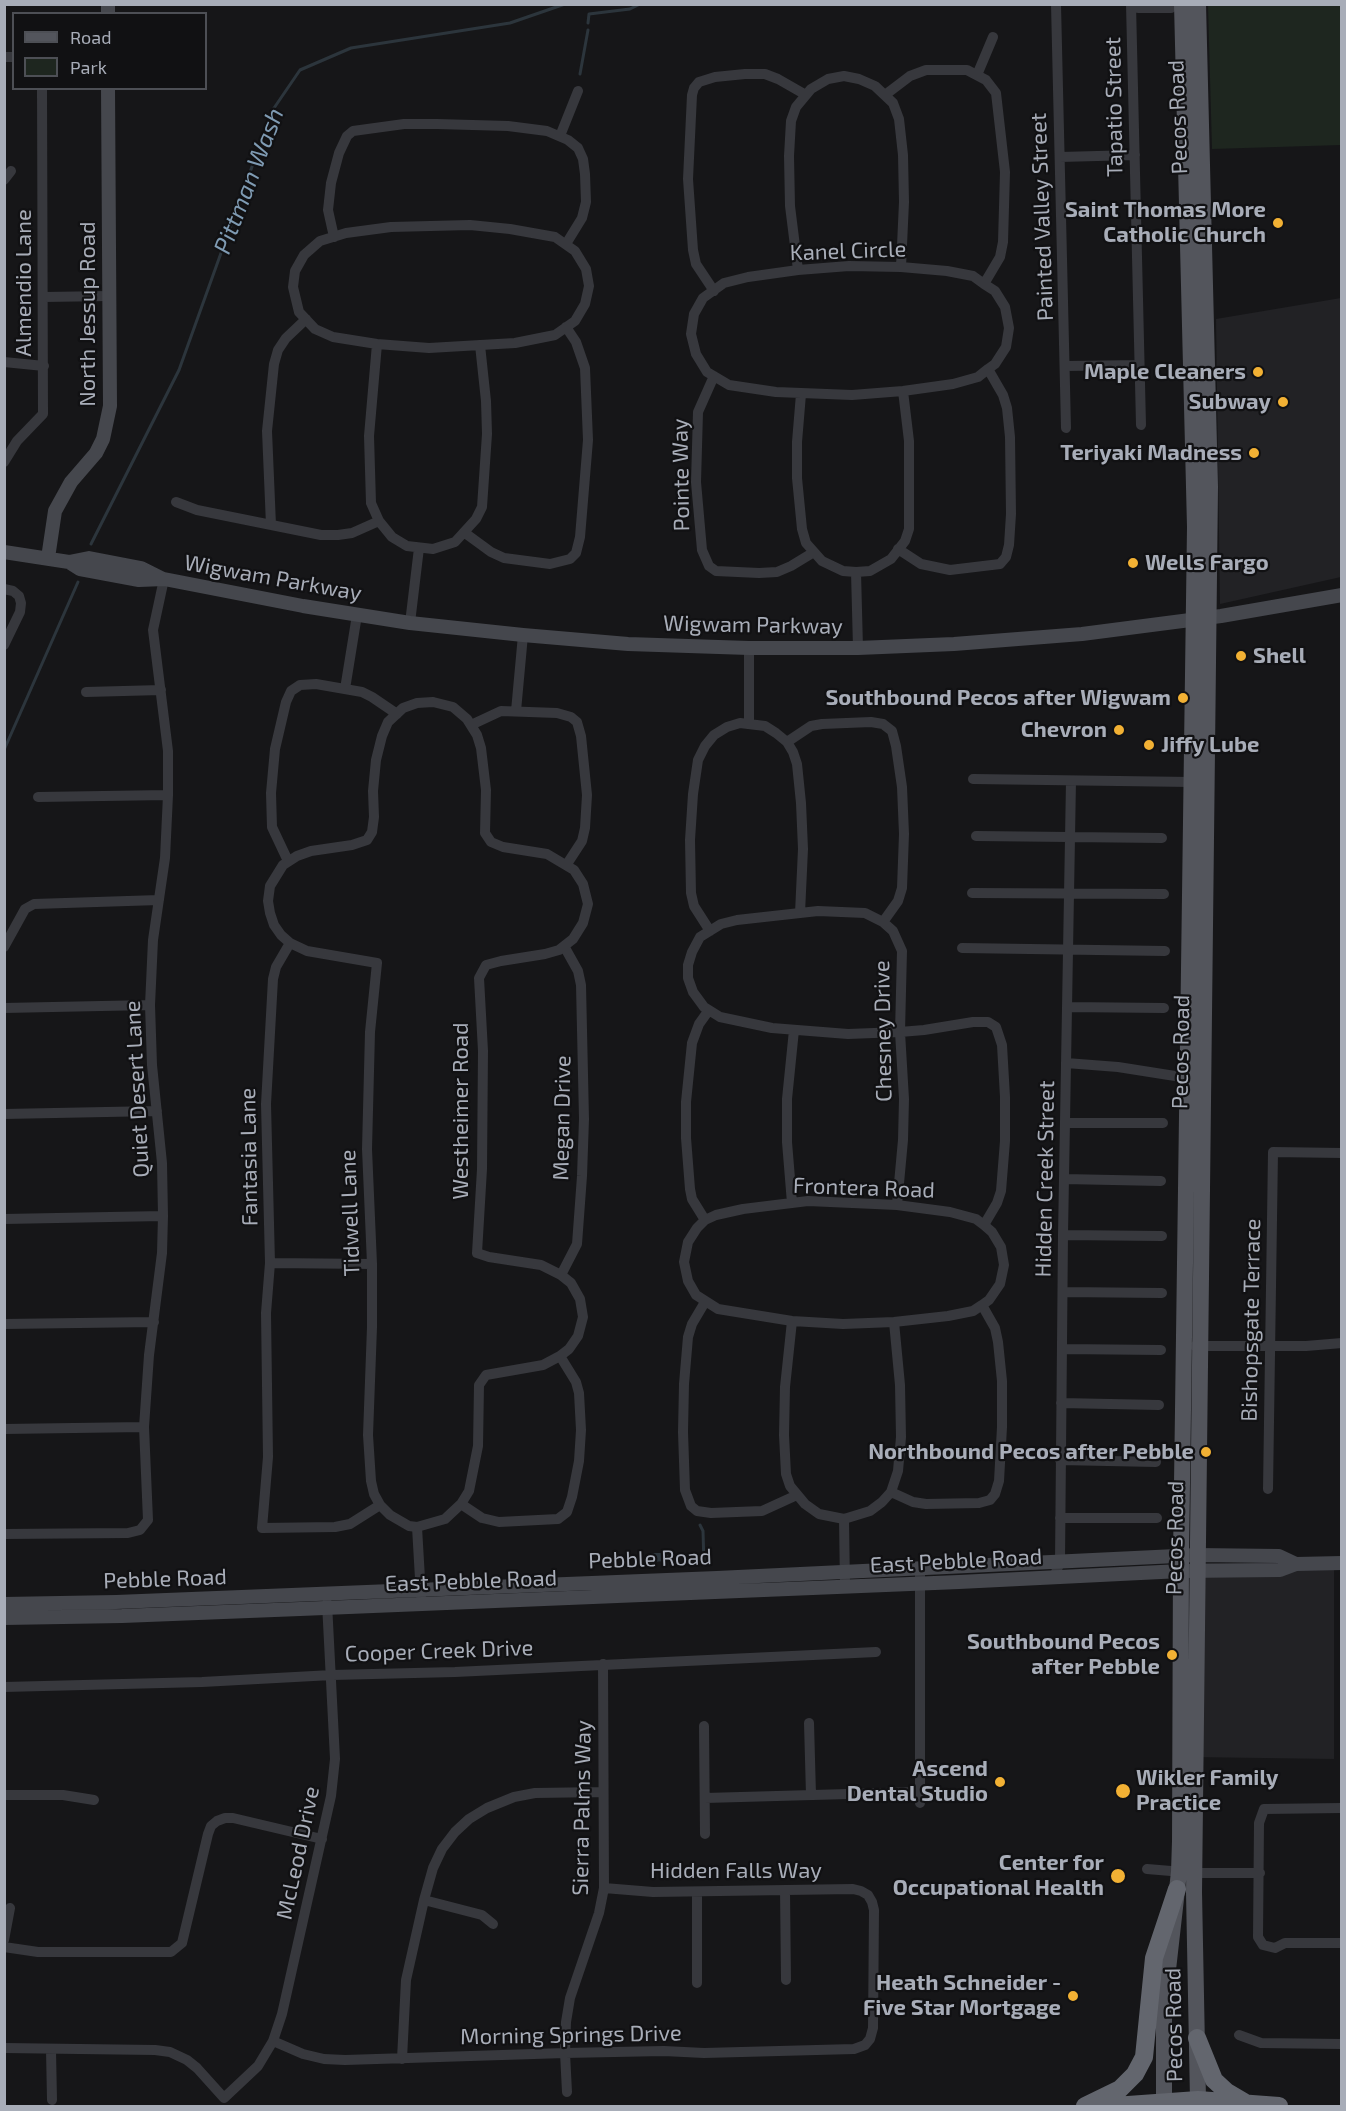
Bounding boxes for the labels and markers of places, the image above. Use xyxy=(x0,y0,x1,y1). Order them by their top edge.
place label: Saint Thomas More Catholic Church xyxy=(1065,197,1266,248)
marker: Saint Thomas More Catholic Church xyxy=(1271,216,1285,230)
place label: Maple Cleaners xyxy=(1084,359,1246,385)
marker: Maple Cleaners xyxy=(1251,365,1265,379)
place label: Subway xyxy=(1189,389,1271,415)
marker: Subway xyxy=(1276,395,1290,409)
place label: Teriyaki Madness xyxy=(1060,440,1242,466)
marker: Teriyaki Madness xyxy=(1247,446,1261,460)
place label: Wells Fargo xyxy=(1145,550,1269,576)
marker: Wells Fargo xyxy=(1126,556,1140,570)
place label: Shell xyxy=(1253,643,1306,669)
marker: Shell xyxy=(1234,649,1248,663)
place label: Southbound Pecos after Wigwam xyxy=(825,685,1171,711)
marker: Southbound Pecos after Wigwam xyxy=(1176,691,1190,705)
place label: Chevron xyxy=(1021,717,1107,743)
marker: Chevron xyxy=(1112,723,1126,737)
place label: Jiffy Lube xyxy=(1161,732,1259,758)
marker: Jiffy Lube xyxy=(1142,738,1156,752)
place label: Northbound Pecos after Pebble xyxy=(868,1439,1194,1465)
marker: Northbound Pecos after Pebble xyxy=(1199,1445,1213,1459)
place label: Southbound Pecos after Pebble xyxy=(967,1629,1160,1681)
marker: Southbound Pecos after Pebble xyxy=(1165,1648,1179,1662)
place label: Ascend Dental Studio xyxy=(847,1756,988,1808)
place label: Wikler Family Practice xyxy=(1136,1765,1279,1816)
marker: Ascend Dental Studio xyxy=(993,1775,1007,1789)
marker: Wikler Family Practice xyxy=(1114,1782,1132,1800)
place label: Center for Occupational Health xyxy=(893,1850,1104,1902)
marker: Center for Occupational Health xyxy=(1109,1867,1127,1885)
place label: Heath Schneider - Five Star Mortgage xyxy=(863,1970,1061,2022)
marker: Heath Schneider - Five Star Mortgage xyxy=(1066,1989,1080,2003)

